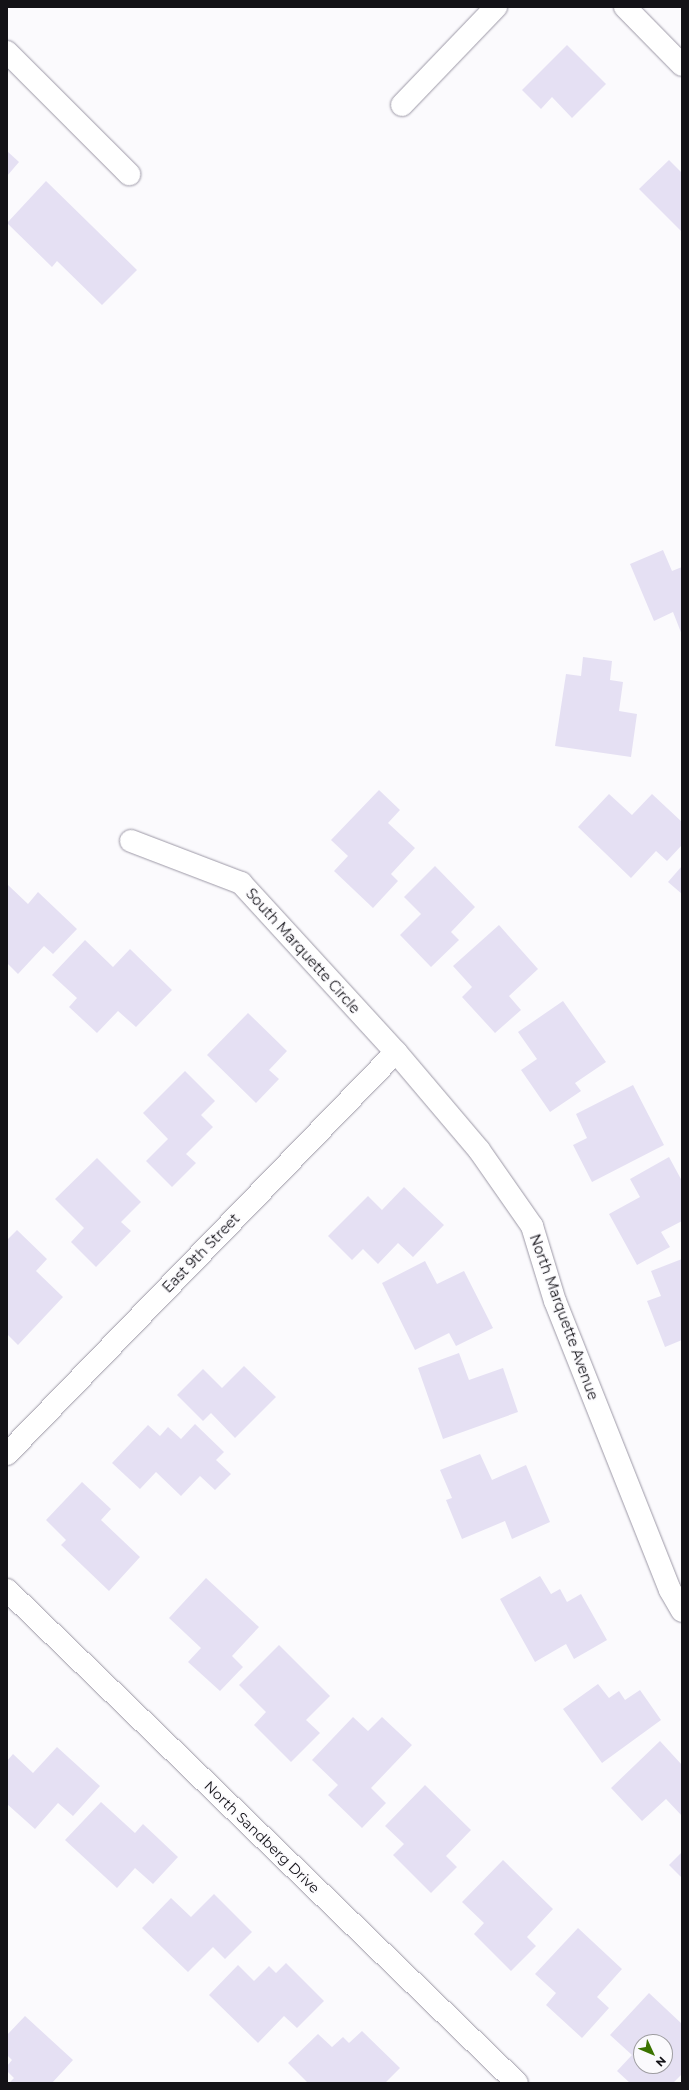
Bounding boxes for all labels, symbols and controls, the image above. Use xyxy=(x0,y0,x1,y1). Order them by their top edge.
street label: South Marquette Circle xyxy=(242,885,364,1017)
street label: East 9th Street xyxy=(159,1210,243,1296)
street label: North Marquette Avenue xyxy=(526,1232,602,1402)
street label: North Sandberg Drive xyxy=(201,1777,323,1897)
north arrow xyxy=(633,2034,673,2074)
text: N xyxy=(653,2054,669,2070)

